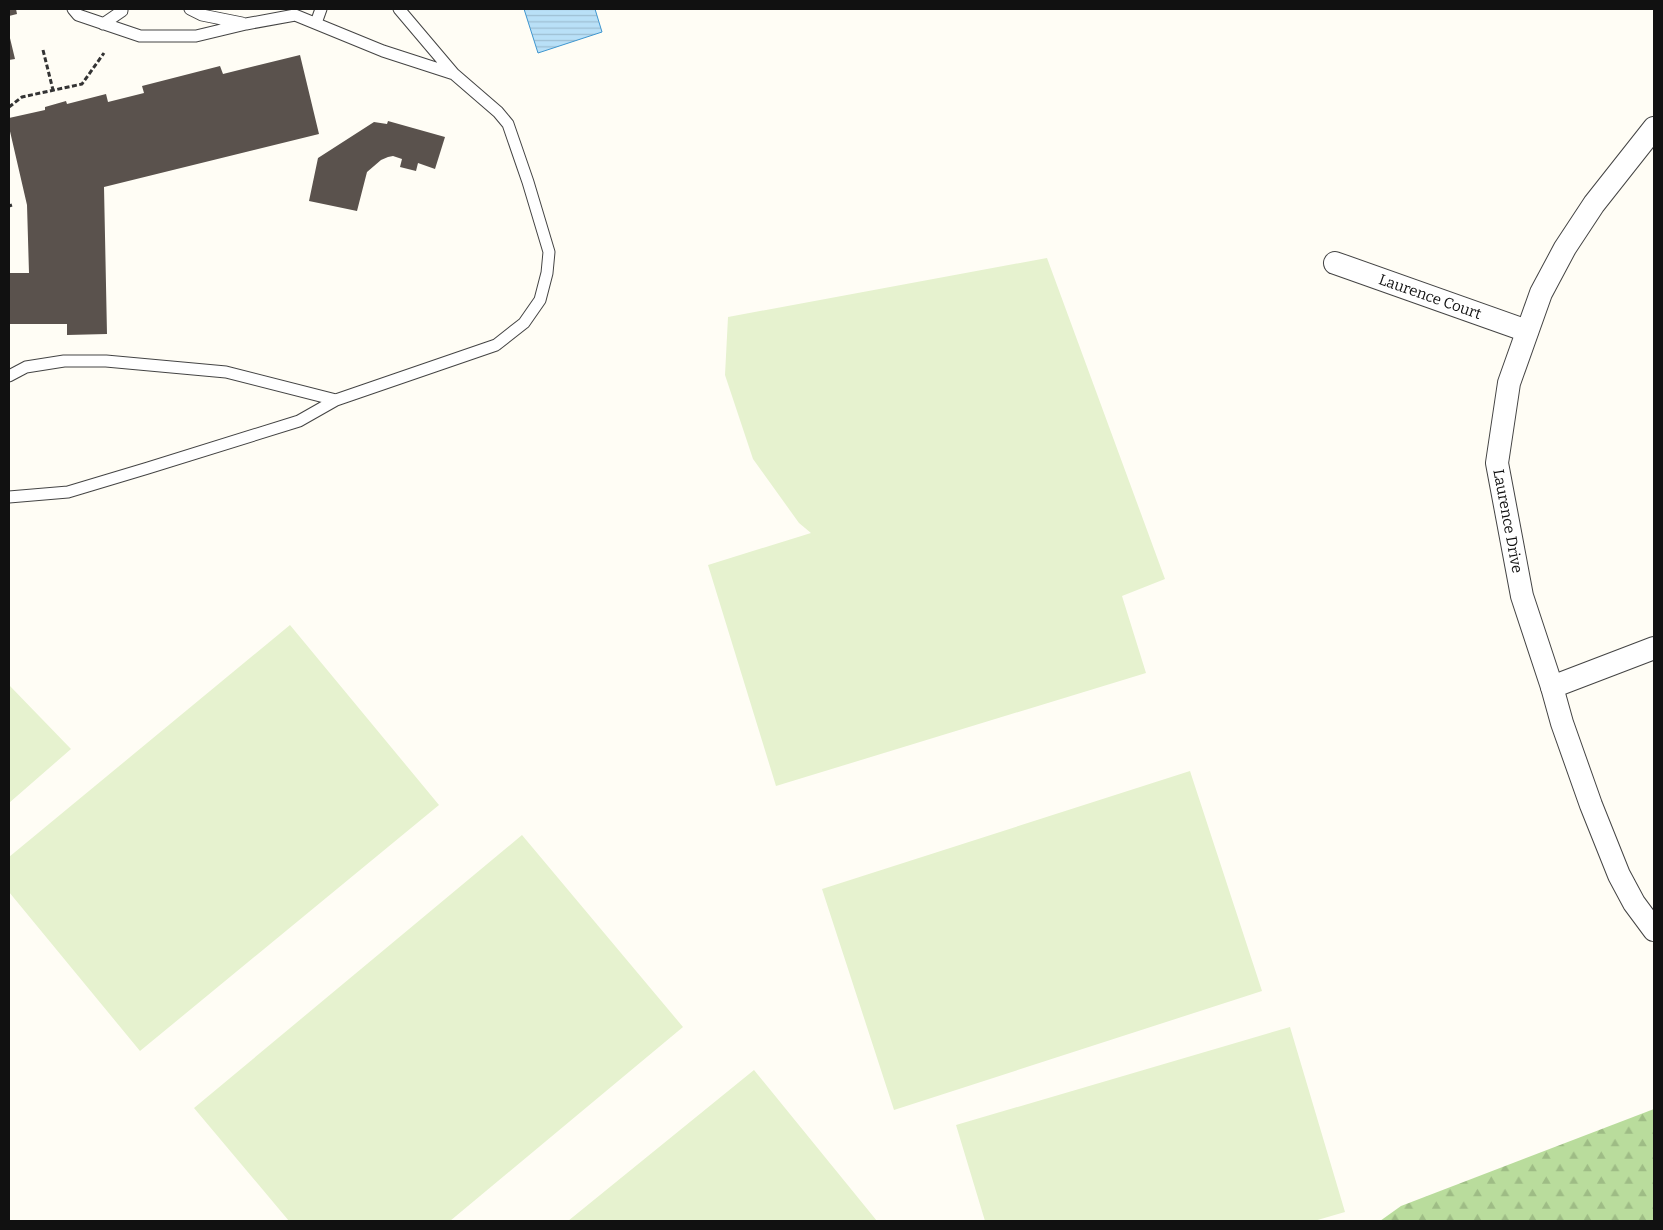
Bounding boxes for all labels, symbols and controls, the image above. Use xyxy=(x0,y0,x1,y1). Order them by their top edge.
street label: Laurence Court xyxy=(1376,270,1484,323)
street label: Laurence Drive xyxy=(1489,468,1526,574)

